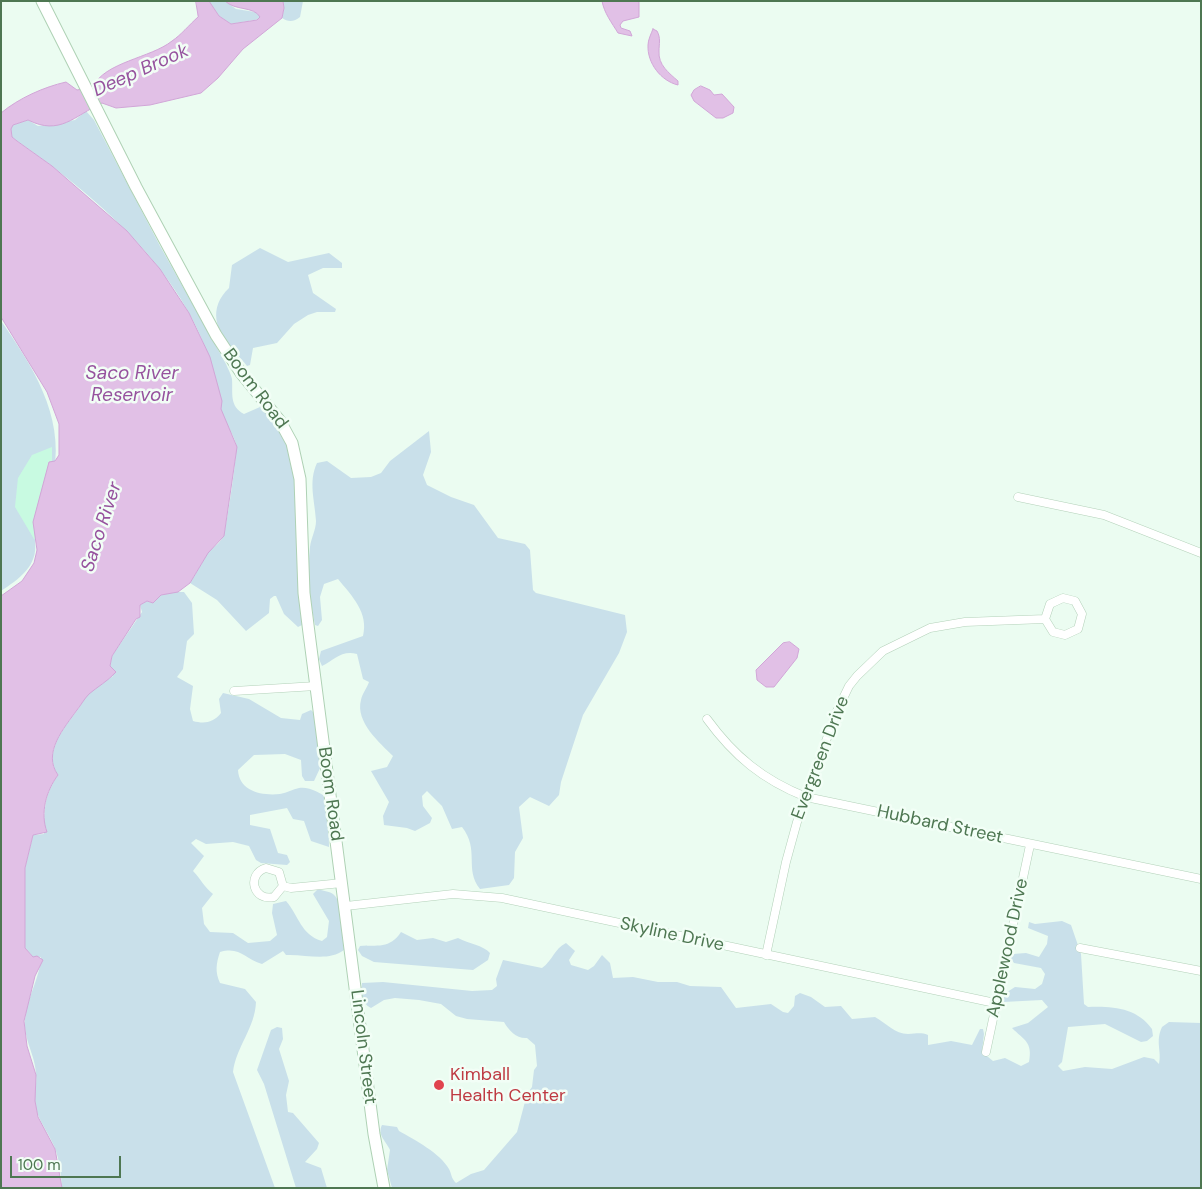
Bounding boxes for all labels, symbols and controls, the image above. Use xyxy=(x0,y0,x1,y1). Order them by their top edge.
water label: Deep Brook xyxy=(90,40,192,102)
street label: Boom Road xyxy=(218,345,292,433)
water label: Saco River Reservoir xyxy=(86,363,178,407)
water label: Saco River xyxy=(77,479,127,575)
street label: Evergreen Drive xyxy=(788,693,854,823)
street label: Boom Road xyxy=(313,745,347,843)
street label: Hubbard Street xyxy=(875,801,1005,849)
street label: Applewood Drive xyxy=(983,876,1033,1020)
street label: Skyline Drive xyxy=(618,913,726,957)
street label: Lincoln Street xyxy=(345,988,381,1106)
place label: Kimball Health Center xyxy=(450,1064,566,1106)
marker: Kimball Health Center xyxy=(432,1078,446,1092)
scale bar xyxy=(12,1146,124,1178)
text: 100 m xyxy=(18,1155,61,1175)

